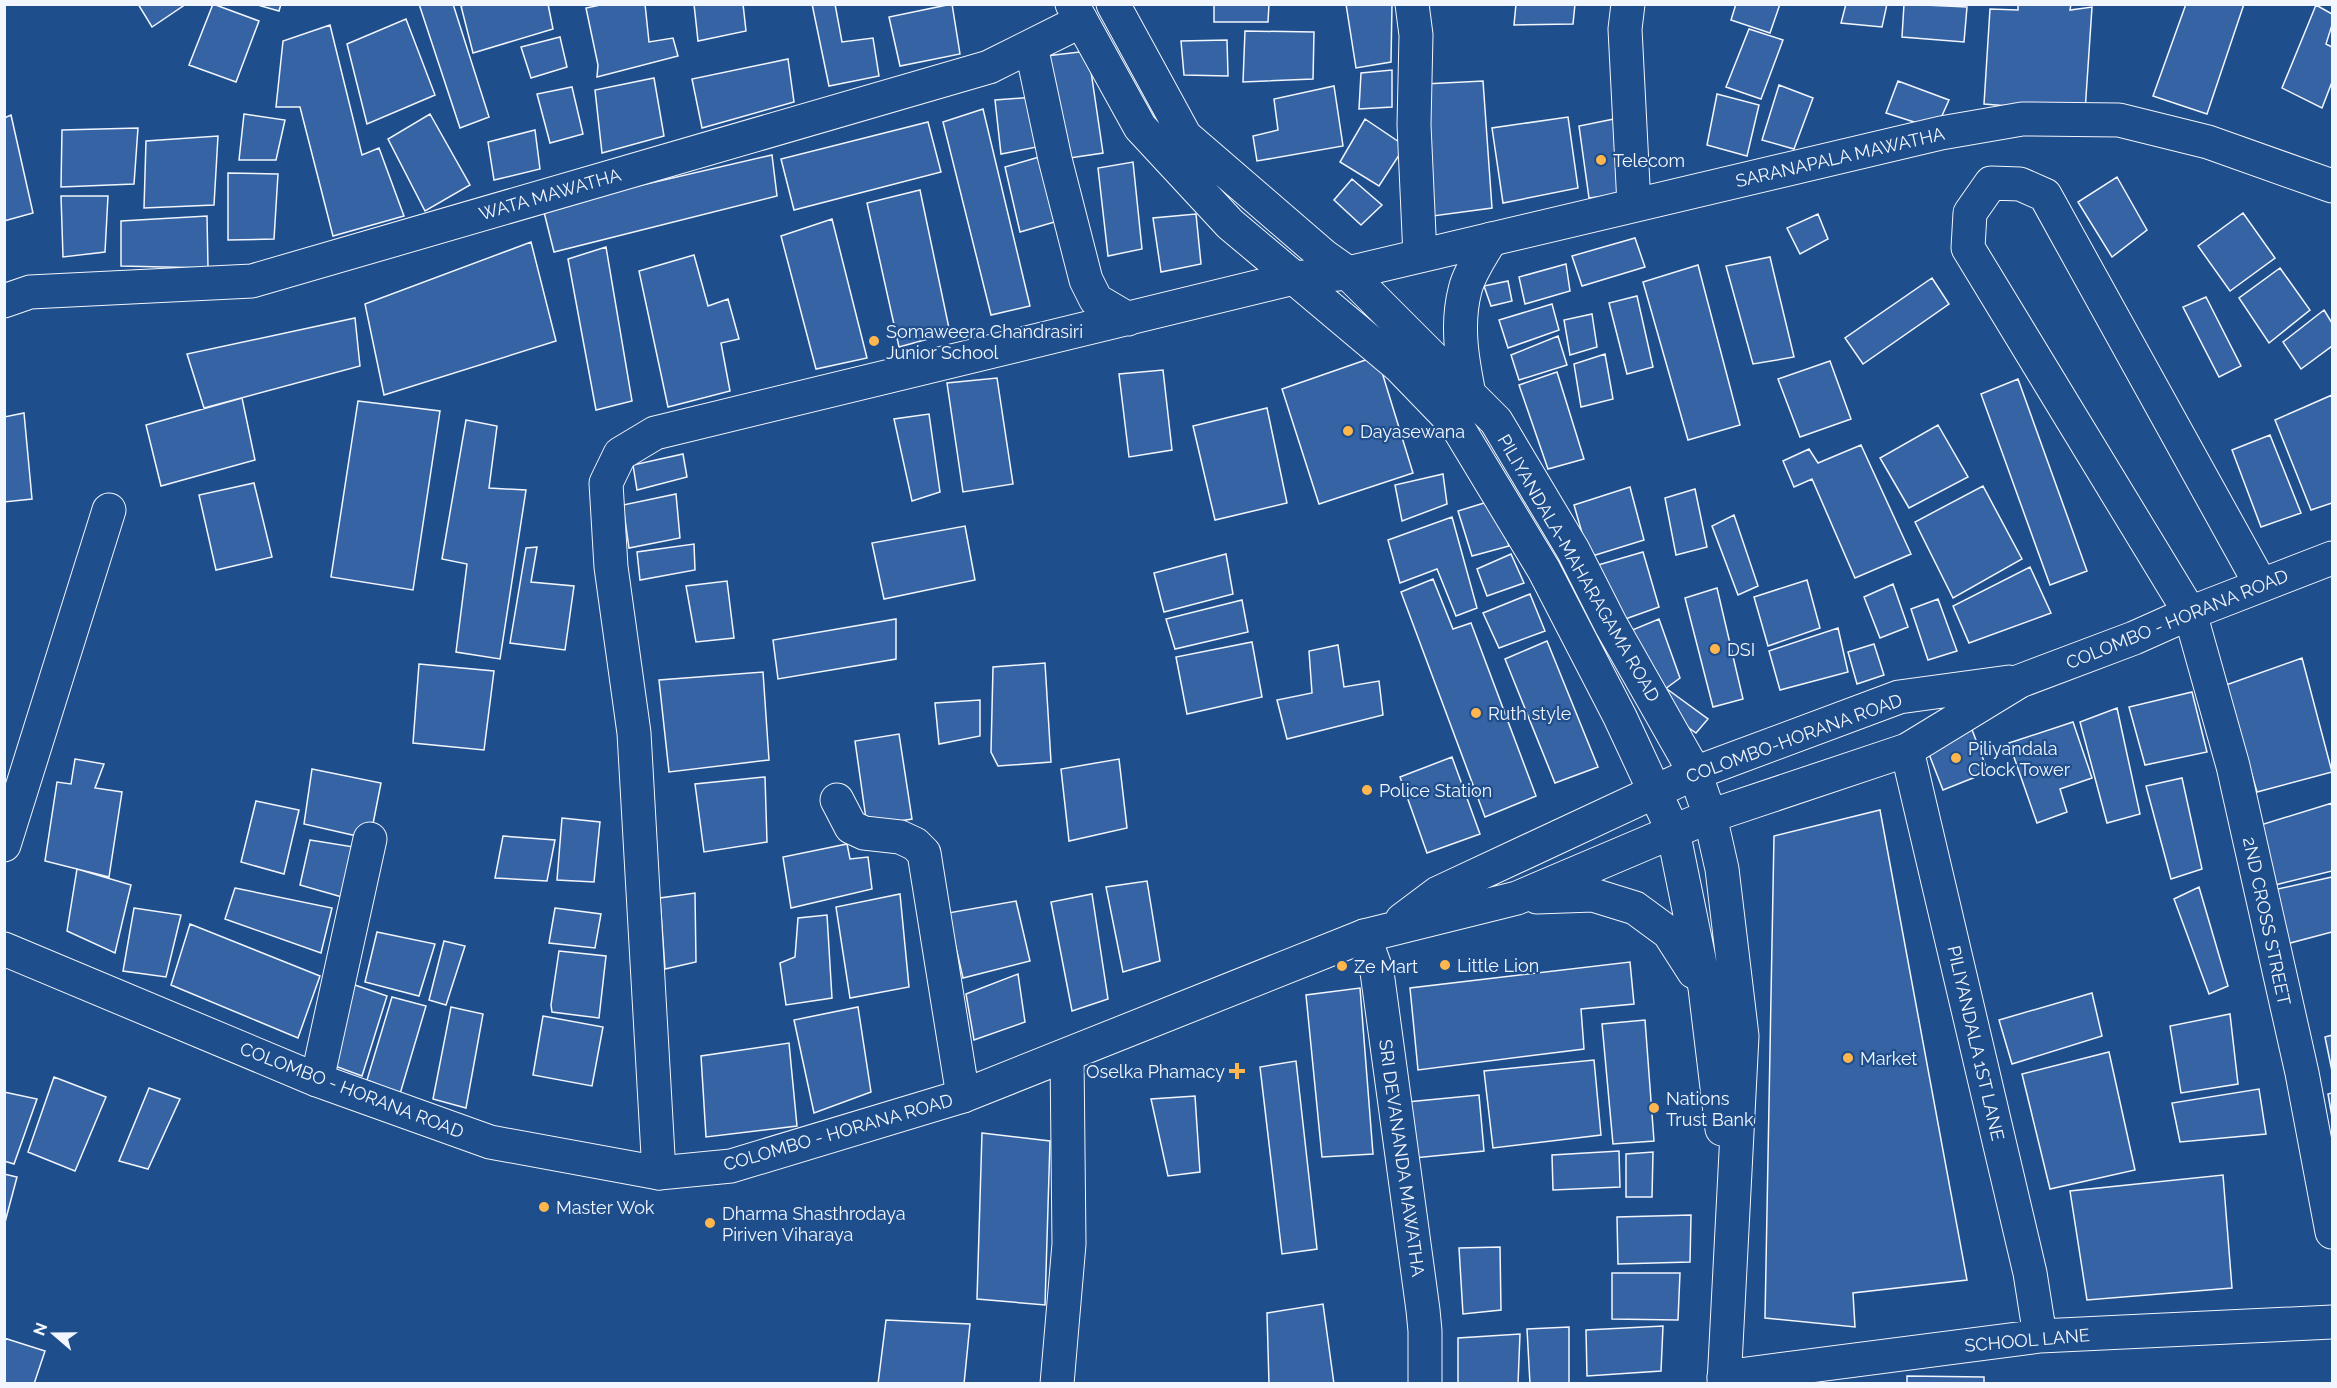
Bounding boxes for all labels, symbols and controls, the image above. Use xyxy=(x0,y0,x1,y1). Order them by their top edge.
street label: SARANAPALA MAWATHA xyxy=(1733,123,1947,191)
place label: Telecom xyxy=(1613,150,1685,171)
marker: Telecom xyxy=(1594,153,1608,167)
street label: WATA MAWATHA xyxy=(477,164,623,224)
place label: Somaweera Chandrasiri Junior School xyxy=(886,321,1083,363)
marker: Somaweera Chandrasiri Junior School xyxy=(867,334,881,348)
place label: Dayasewana xyxy=(1360,421,1465,442)
marker: Dayasewana xyxy=(1341,424,1355,438)
street label: PILIYANDALA-MAHARAGAMA ROAD xyxy=(1494,430,1665,706)
street label: COLOMBO - HORANA ROAD xyxy=(2063,565,2291,673)
place label: DSI xyxy=(1727,639,1755,660)
marker: DSI xyxy=(1708,642,1722,656)
street label: COLOMBO-HORANA ROAD xyxy=(1683,689,1905,787)
place label: Ruth style xyxy=(1488,703,1572,724)
marker: Ruth style xyxy=(1469,706,1483,720)
place label: Piliyandala Clock Tower xyxy=(1968,738,2071,780)
marker: Piliyandala Clock Tower xyxy=(1949,751,1963,765)
place label: Police Station xyxy=(1379,780,1492,801)
marker: Police Station xyxy=(1360,783,1374,797)
street label: 2ND CROSS STREET xyxy=(2239,835,2295,1007)
street label: PILIYANDALA 1ST LANE xyxy=(1943,943,2009,1143)
place label: Little Lion xyxy=(1457,955,1539,976)
place label: Ze Mart xyxy=(1354,956,1418,977)
marker: Little Lion xyxy=(1438,958,1452,972)
marker: Ze Mart xyxy=(1335,959,1349,973)
street label: COLOMBO - HORANA ROAD xyxy=(237,1038,467,1142)
street label: SRI DEVANANDA MAWATHA xyxy=(1375,1038,1429,1278)
place label: Market xyxy=(1860,1048,1917,1069)
marker: Market xyxy=(1841,1051,1855,1065)
place label: Oselka Phamacy xyxy=(1086,1061,1225,1082)
marker: Oselka Phamacy xyxy=(1230,1064,1244,1078)
place label: Nations Trust Bank xyxy=(1666,1088,1754,1130)
street label: COLOMBO - HORANA ROAD xyxy=(721,1089,955,1175)
marker: Nations Trust Bank xyxy=(1647,1101,1661,1115)
place label: Master Wok xyxy=(556,1197,655,1218)
marker: Master Wok xyxy=(537,1200,551,1214)
place label: Dharma Shasthrodaya Piriven Viharaya xyxy=(722,1203,906,1245)
marker: Dharma Shasthrodaya Piriven Viharaya xyxy=(703,1216,717,1230)
north arrow xyxy=(24,1304,84,1364)
text: N xyxy=(29,1320,51,1338)
street label: SCHOOL LANE xyxy=(1963,1324,2091,1356)

